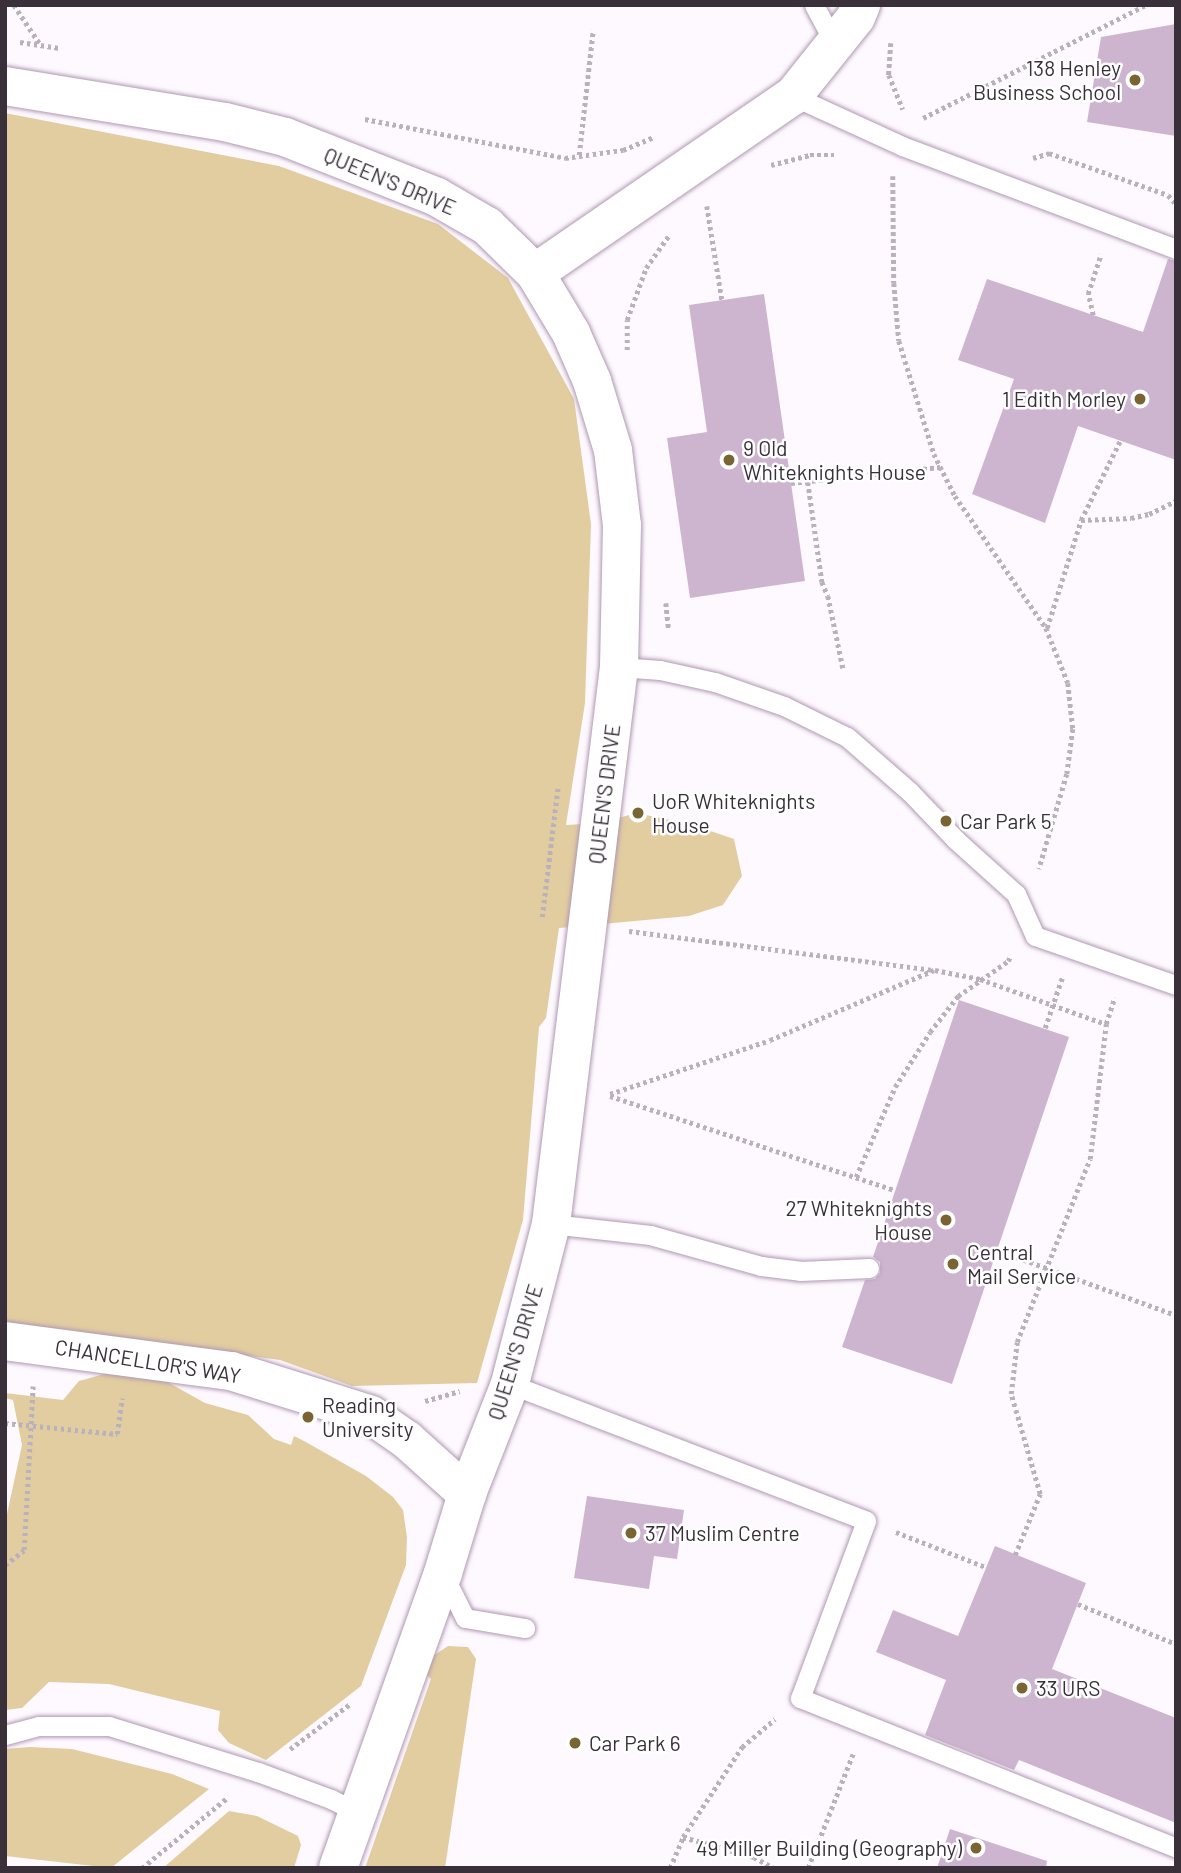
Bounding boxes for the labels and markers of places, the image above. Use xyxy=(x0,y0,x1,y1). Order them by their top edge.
place label: 138 Henley Business School xyxy=(973,55,1121,105)
marker: 138 Henley Business School xyxy=(1127,72,1143,88)
place label: 1 Edith Morley xyxy=(1002,386,1126,412)
marker: 1 Edith Morley xyxy=(1132,391,1148,407)
place label: 9 Old Whiteknights House xyxy=(743,435,926,485)
marker: 9 Old Whiteknights House xyxy=(721,452,737,468)
place label: UoR Whiteknights House xyxy=(652,788,815,838)
marker: UoR Whiteknights House xyxy=(630,805,646,821)
place label: Car Park 5 xyxy=(960,808,1051,834)
marker: Car Park 5 xyxy=(938,813,954,829)
place label: 27 Whiteknights House xyxy=(785,1195,932,1245)
marker: 27 Whiteknights House xyxy=(938,1212,954,1228)
place label: Central Mail Service xyxy=(967,1239,1076,1289)
marker: Central Mail Service xyxy=(945,1256,961,1272)
place label: Reading University xyxy=(322,1392,413,1442)
marker: Reading University xyxy=(300,1409,316,1425)
place label: 37 Muslim Centre xyxy=(645,1520,800,1546)
marker: 37 Muslim Centre xyxy=(623,1525,639,1541)
place label: 33 URS xyxy=(1036,1675,1101,1701)
marker: 33 URS xyxy=(1014,1680,1030,1696)
place label: Car Park 6 xyxy=(589,1730,680,1756)
marker: Car Park 6 xyxy=(567,1735,583,1751)
place label: 49 Miller Building (Geography) xyxy=(696,1835,962,1861)
marker: 49 Miller Building (Geography) xyxy=(968,1840,984,1856)

